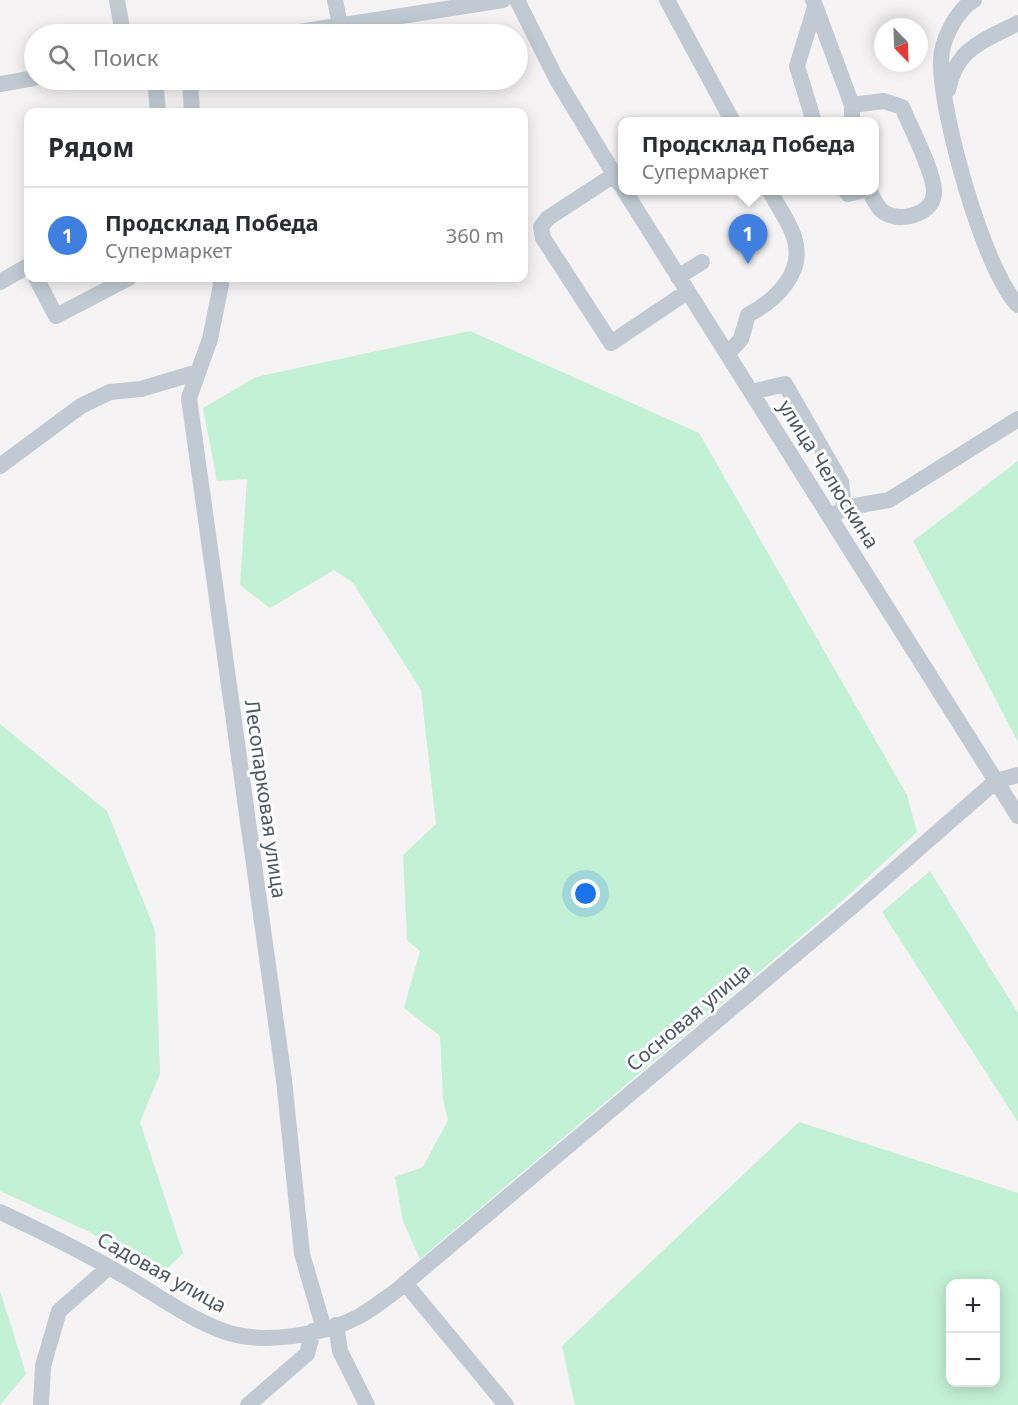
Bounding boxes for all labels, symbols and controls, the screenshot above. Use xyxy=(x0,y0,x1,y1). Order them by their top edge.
north arrow xyxy=(874,18,928,72)
search box xyxy=(24,24,528,90)
icon: search xyxy=(45,41,78,74)
text: Поиск xyxy=(93,42,158,72)
popup xyxy=(618,117,879,195)
text: Продсклад Победа xyxy=(642,128,855,158)
text: Рядом xyxy=(48,129,134,165)
text: Супермаркет xyxy=(642,158,769,185)
text: Продсклад Победа xyxy=(105,207,319,237)
pin: 1 xyxy=(728,214,768,264)
text: 1 xyxy=(62,222,73,249)
text: 360 m xyxy=(446,222,504,249)
text: Супермаркет xyxy=(105,237,232,264)
street label: улица Челюскина xyxy=(772,395,886,553)
street label: Лесопарковая улица xyxy=(239,698,293,900)
your location xyxy=(571,879,600,908)
street label: Сосновая улица xyxy=(620,957,756,1077)
street label: Садовая улица xyxy=(93,1225,231,1319)
map controls xyxy=(946,1279,1000,1387)
button: + xyxy=(946,1279,1000,1333)
button: − xyxy=(946,1333,1000,1387)

